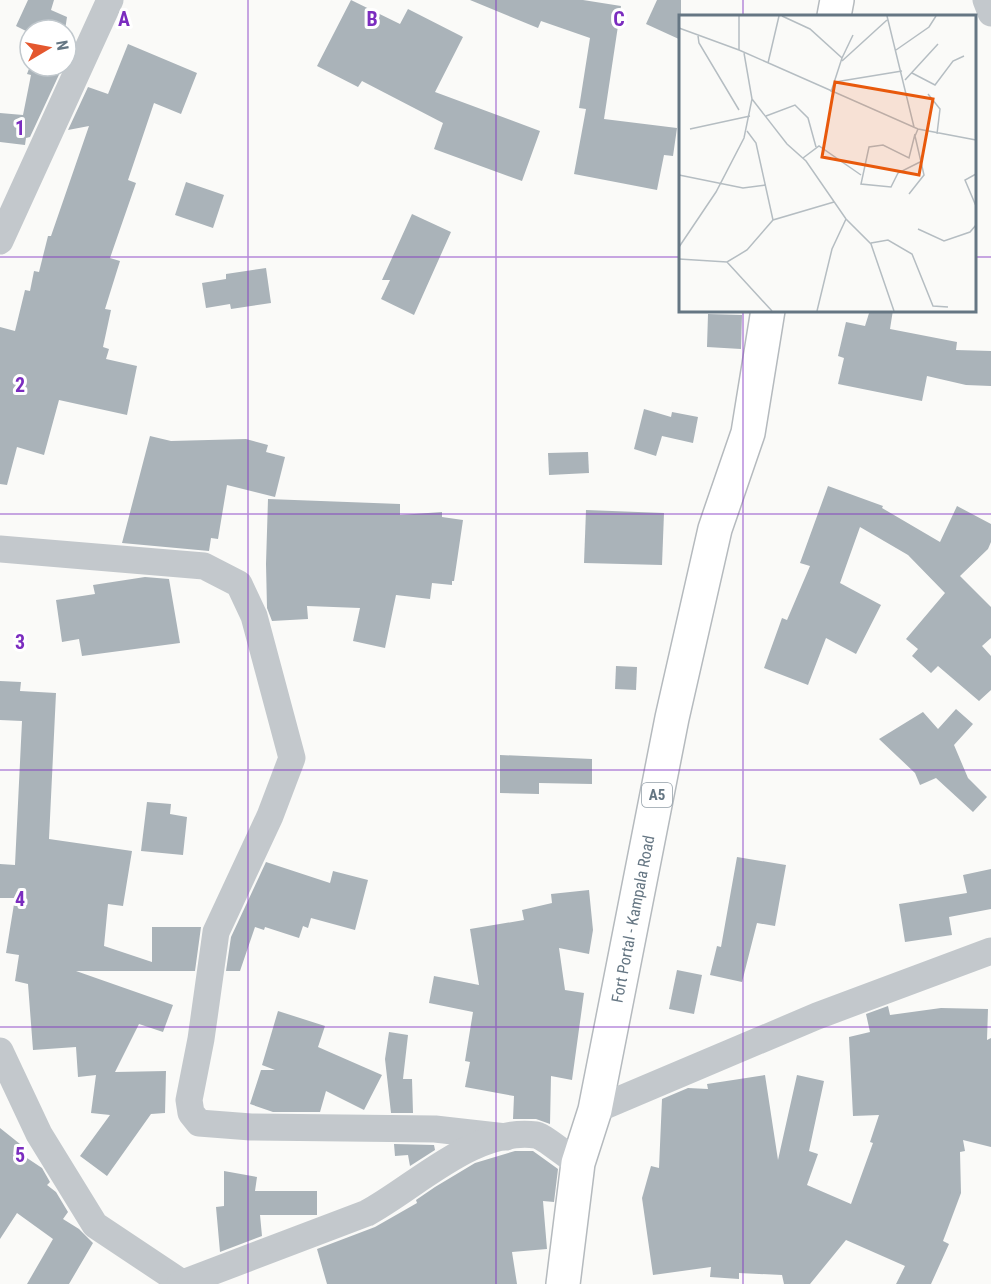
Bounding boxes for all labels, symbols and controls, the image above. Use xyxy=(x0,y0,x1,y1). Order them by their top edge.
text: A xyxy=(118,7,130,31)
text: B xyxy=(366,7,378,31)
text: C xyxy=(613,7,625,31)
inset map xyxy=(679,15,976,312)
north arrow xyxy=(18,18,78,78)
text: N xyxy=(52,39,72,52)
text: 1 xyxy=(15,116,25,140)
text: 2 xyxy=(15,373,25,397)
text: 3 xyxy=(15,630,25,654)
road number: A5 xyxy=(642,783,672,807)
street label: Fort Portal - Kampala Road xyxy=(607,834,659,1004)
text: 4 xyxy=(15,887,25,911)
text: 5 xyxy=(15,1143,25,1167)

